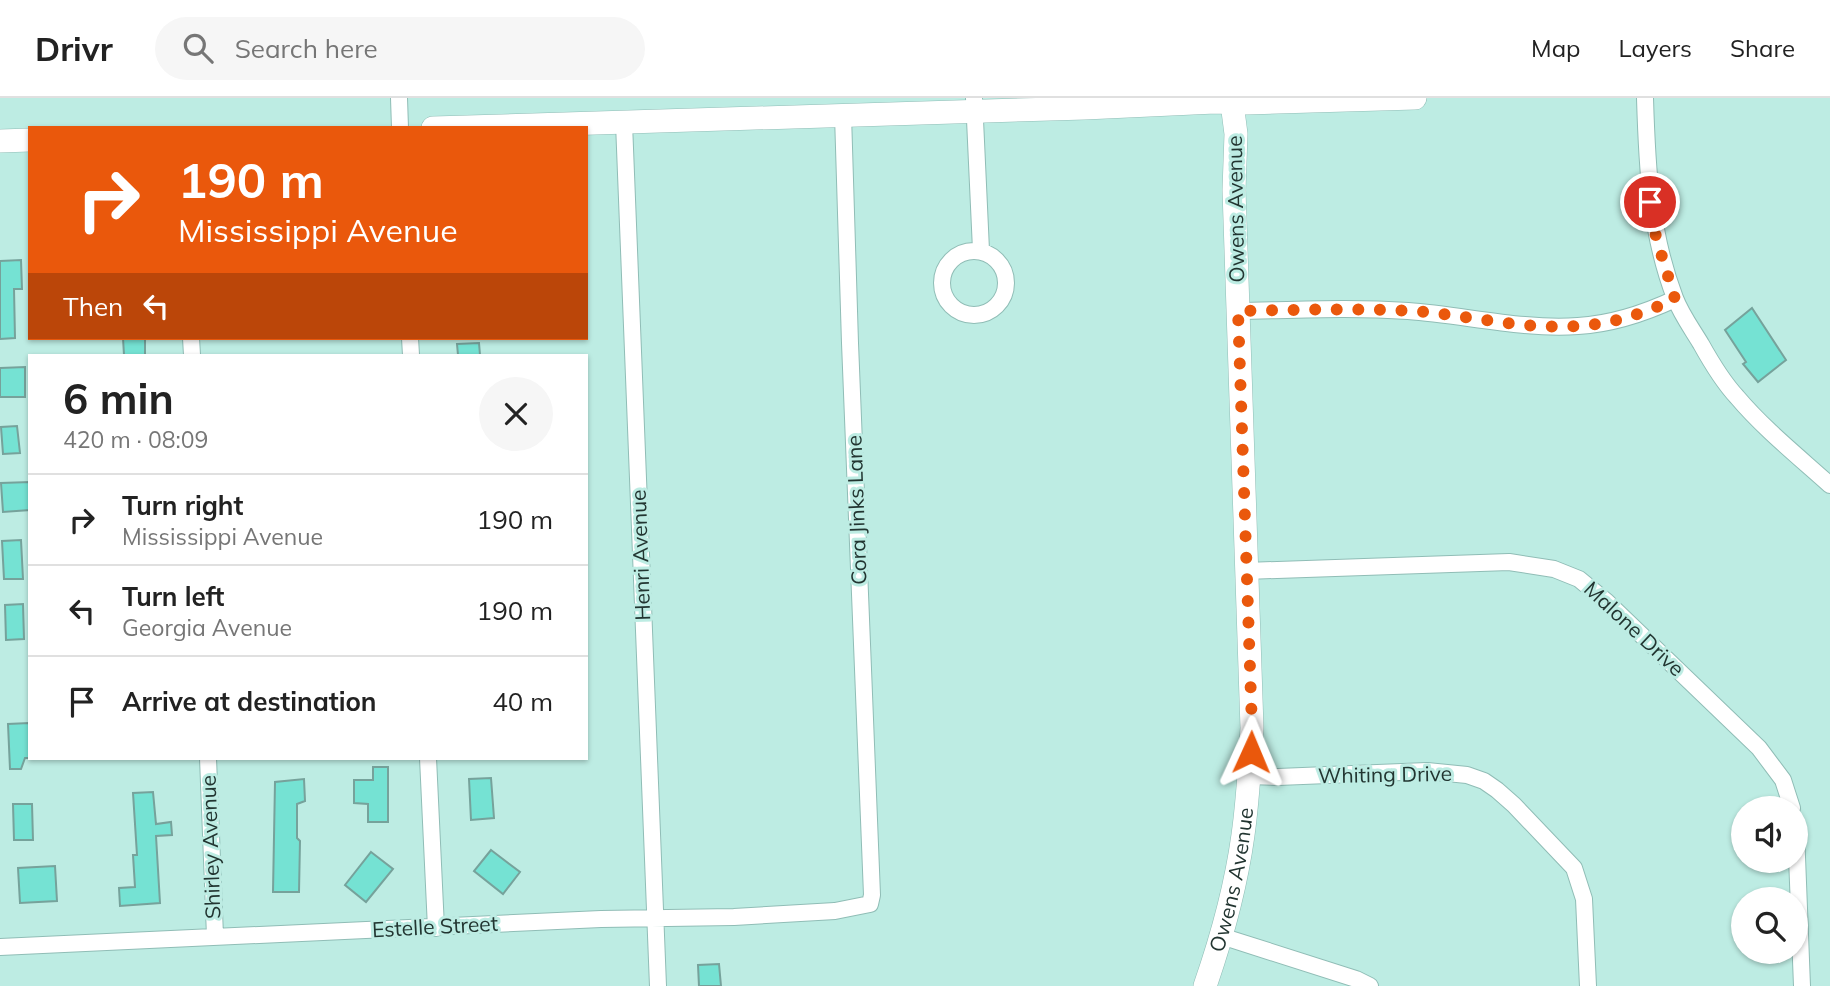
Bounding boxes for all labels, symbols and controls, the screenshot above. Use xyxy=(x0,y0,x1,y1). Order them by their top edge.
search box xyxy=(155,17,645,80)
text: Drivr xyxy=(35,28,113,69)
icon: search xyxy=(179,29,217,67)
text: Search here xyxy=(235,32,378,65)
text: Map xyxy=(1531,33,1580,63)
text: Layers xyxy=(1618,33,1692,63)
text: Share xyxy=(1730,33,1795,63)
street label: Owens Avenue xyxy=(1221,135,1249,283)
text: 190 m xyxy=(178,149,324,210)
icon: right xyxy=(63,154,154,245)
pin xyxy=(1620,172,1680,232)
icon: arrive xyxy=(1631,183,1669,221)
text: Mississippi Avenue xyxy=(178,210,458,250)
icon: left xyxy=(137,287,175,325)
text: Then xyxy=(63,290,123,323)
text: 6 min xyxy=(63,372,174,425)
button: close xyxy=(479,377,553,451)
text: 420 m · 08:09 xyxy=(63,425,208,454)
street label: Cora Jinks Lane xyxy=(840,435,872,585)
text: Turn right xyxy=(122,489,243,522)
street label: Henri Avenue xyxy=(625,489,655,621)
icon: right xyxy=(63,501,101,539)
text: 190 m xyxy=(477,503,553,536)
text: Mississippi Avenue xyxy=(122,522,323,551)
street label: Malone Drive xyxy=(1579,575,1690,681)
text: Turn left xyxy=(122,580,224,613)
icon: left xyxy=(63,592,101,630)
text: 190 m xyxy=(477,594,553,627)
text: Georgia Avenue xyxy=(122,613,292,642)
icon: arrive xyxy=(63,683,101,721)
text: Arrive at destination xyxy=(122,685,377,718)
text: 40 m xyxy=(492,685,553,718)
position arrow xyxy=(1214,715,1288,789)
street label: Whiting Drive xyxy=(1318,760,1452,788)
street label: Shirley Avenue xyxy=(194,775,226,919)
map controls xyxy=(1731,796,1808,964)
button: sound xyxy=(1731,796,1808,873)
street label: Owens Avenue xyxy=(1203,806,1258,955)
button: search xyxy=(1731,887,1808,964)
street label: Estelle Street xyxy=(371,910,499,942)

